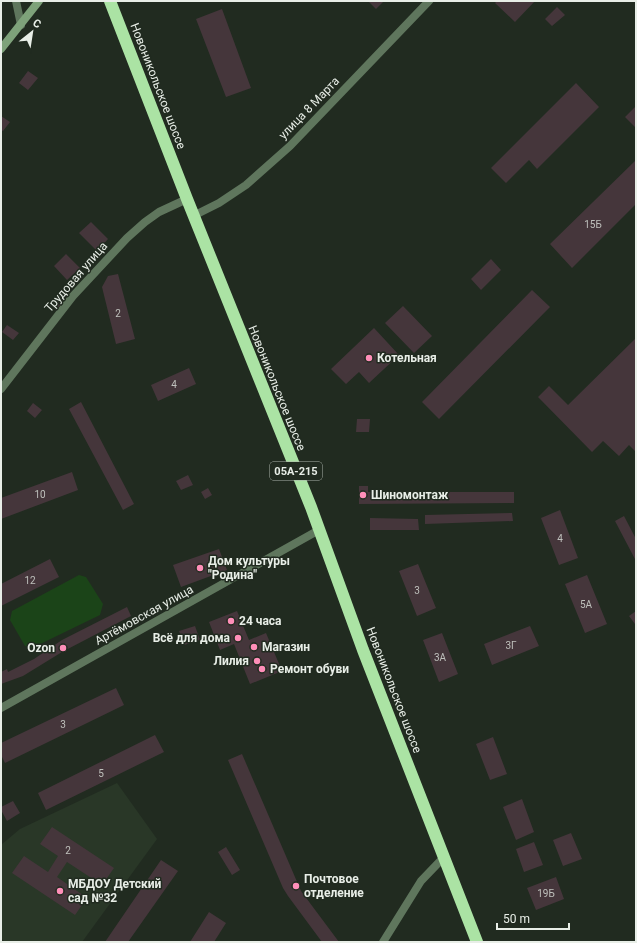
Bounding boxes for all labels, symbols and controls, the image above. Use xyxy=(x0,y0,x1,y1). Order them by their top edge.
north arrow xyxy=(12,12,52,52)
text: С xyxy=(30,16,43,31)
street label: Новоникольское шоссе xyxy=(127,21,189,151)
street label: улица 8 Марта xyxy=(276,74,342,142)
house number: 15Б xyxy=(584,219,602,230)
street label: Трудовая улица xyxy=(42,239,110,315)
house number: 2 xyxy=(115,308,121,319)
street label: Новоникольское шоссе xyxy=(245,323,309,453)
place label: Котельная xyxy=(377,351,437,365)
marker: Котельная xyxy=(364,353,374,363)
house number: 4 xyxy=(171,379,177,390)
road number: 05А-215 xyxy=(270,462,322,480)
place label: Шиномонтаж xyxy=(371,488,449,502)
house number: 10 xyxy=(34,489,46,500)
marker: Шиномонтаж xyxy=(358,490,368,500)
house number: 4 xyxy=(557,533,563,544)
place label: Дом культуры "Родина" xyxy=(208,554,290,582)
marker: Дом культуры "Родина" xyxy=(195,563,205,573)
house number: 12 xyxy=(24,575,36,586)
street label: Артёмовская улица xyxy=(92,582,196,648)
house number: 3 xyxy=(414,585,420,596)
house number: 5А xyxy=(580,599,593,610)
place label: 24 часа xyxy=(239,614,282,628)
marker: 24 часа xyxy=(226,616,236,626)
street label: Новоникольское шоссе xyxy=(363,625,425,755)
place label: Всё для дома xyxy=(153,631,231,645)
marker: Всё для дома xyxy=(233,633,243,643)
place label: Магазин xyxy=(262,640,310,654)
house number: 3Г xyxy=(505,640,517,651)
place label: Ozon xyxy=(27,641,55,655)
marker: Магазин xyxy=(249,642,259,652)
marker: Ozon xyxy=(58,643,68,653)
house number: 3А xyxy=(434,652,447,663)
place label: Лилия xyxy=(213,654,249,668)
marker: Лилия xyxy=(252,656,262,666)
place label: Ремонт обуви xyxy=(270,662,349,676)
marker: Ремонт обуви xyxy=(257,664,267,674)
house number: 3 xyxy=(60,719,66,730)
house number: 5 xyxy=(98,768,104,779)
house number: 2 xyxy=(65,845,71,856)
place label: Почтовое отделение xyxy=(304,872,364,900)
place label: МБДОУ Детский сад №32 xyxy=(68,877,162,905)
marker: Почтовое отделение xyxy=(291,881,301,891)
marker: МБДОУ Детский сад №32 xyxy=(55,886,65,896)
house number: 19Б xyxy=(537,888,555,899)
scale bar xyxy=(497,905,569,931)
text: 50 m xyxy=(503,912,530,926)

